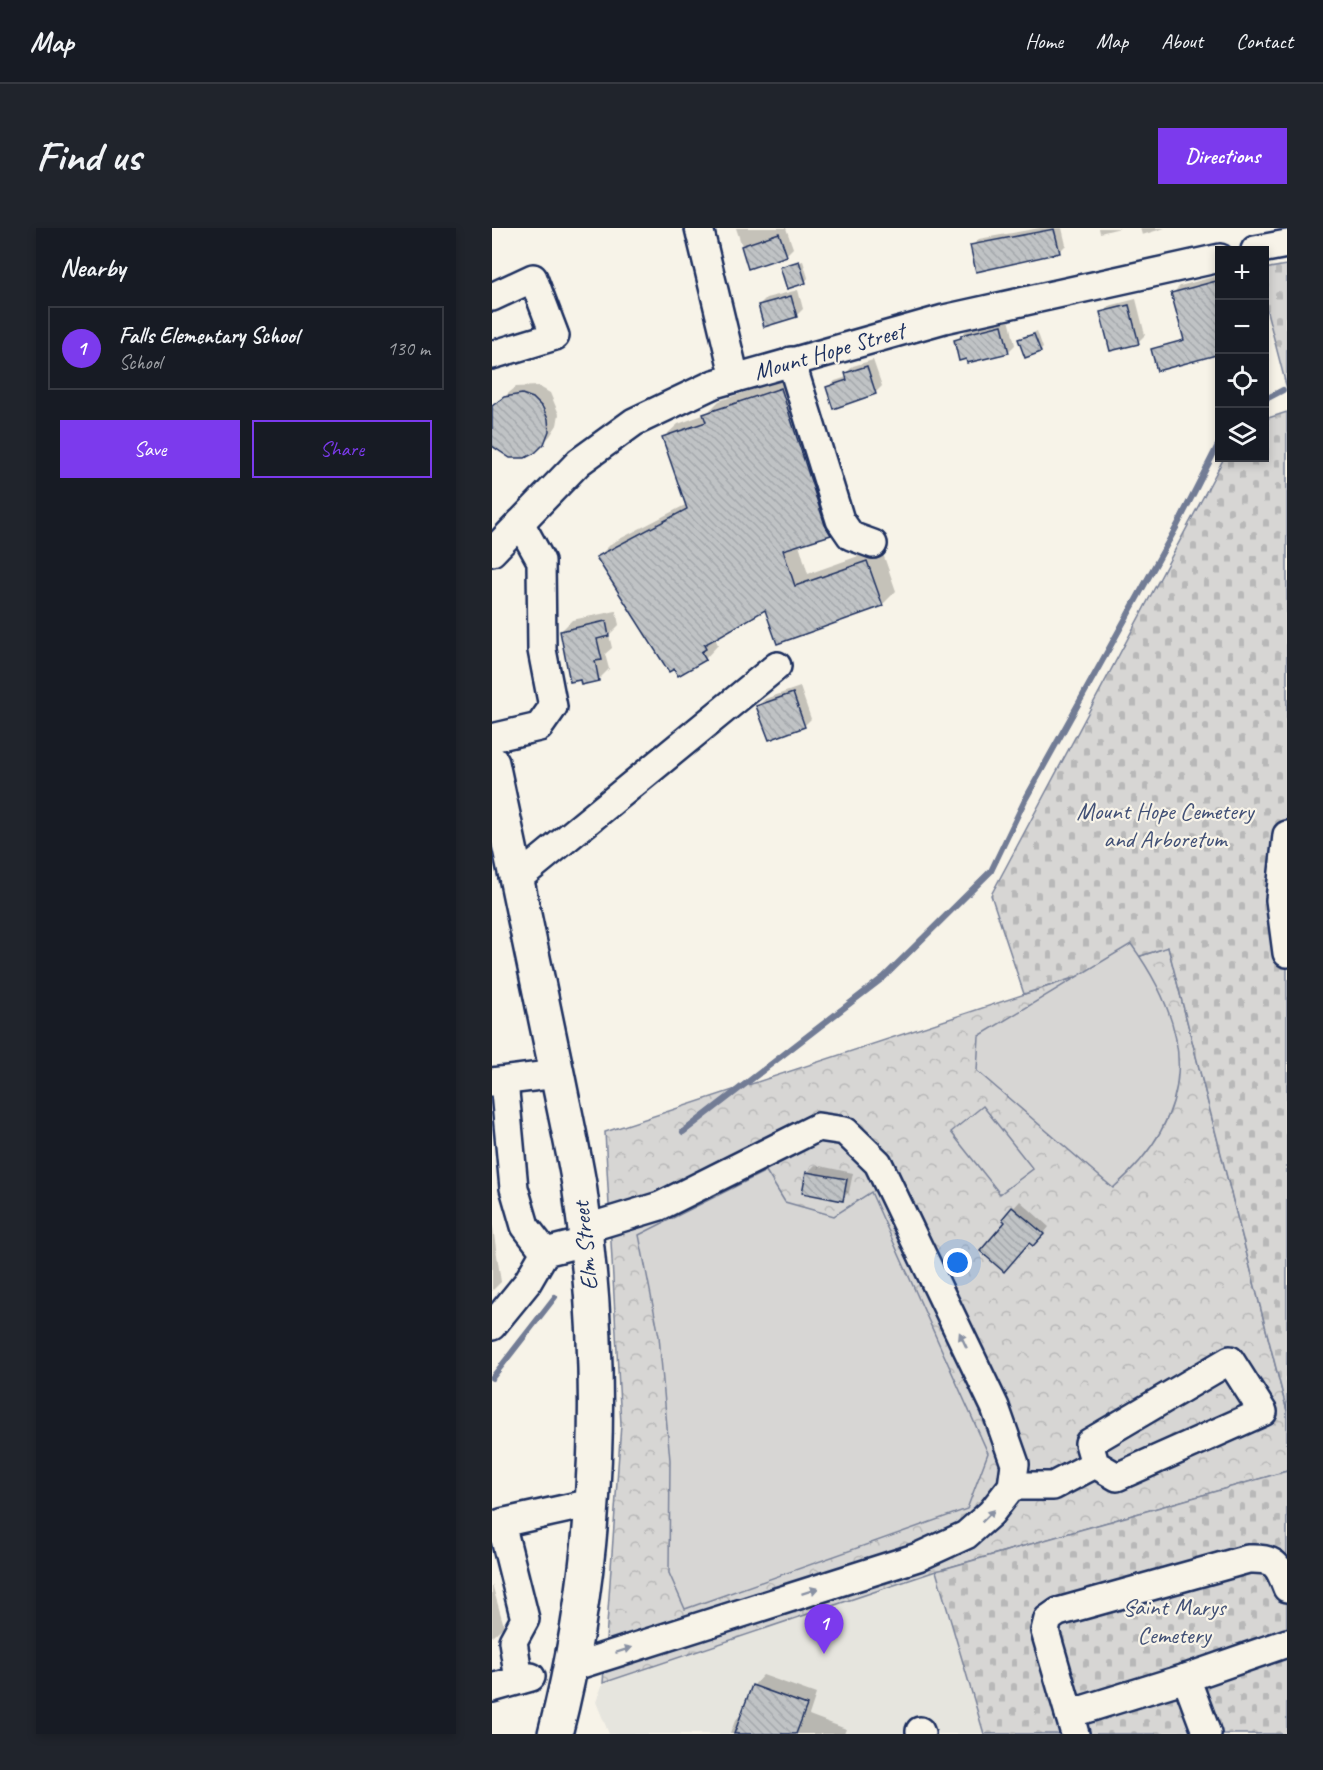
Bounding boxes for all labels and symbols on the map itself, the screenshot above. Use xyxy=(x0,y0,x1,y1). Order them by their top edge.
street label: Mount Hope Street xyxy=(750,314,911,387)
park label: Mount Hope Cemetery and Arboretum xyxy=(1076,796,1255,854)
street label: Elm Street xyxy=(565,1198,605,1292)
your location xyxy=(943,1248,972,1277)
one-way arrow xyxy=(959,1331,969,1349)
one-way arrow xyxy=(980,1509,994,1523)
one-way arrow xyxy=(801,1586,819,1595)
park label: Saint Marys Cemetery xyxy=(1122,1592,1227,1650)
pin: 1 xyxy=(804,1604,844,1654)
one-way arrow xyxy=(615,1645,633,1654)

